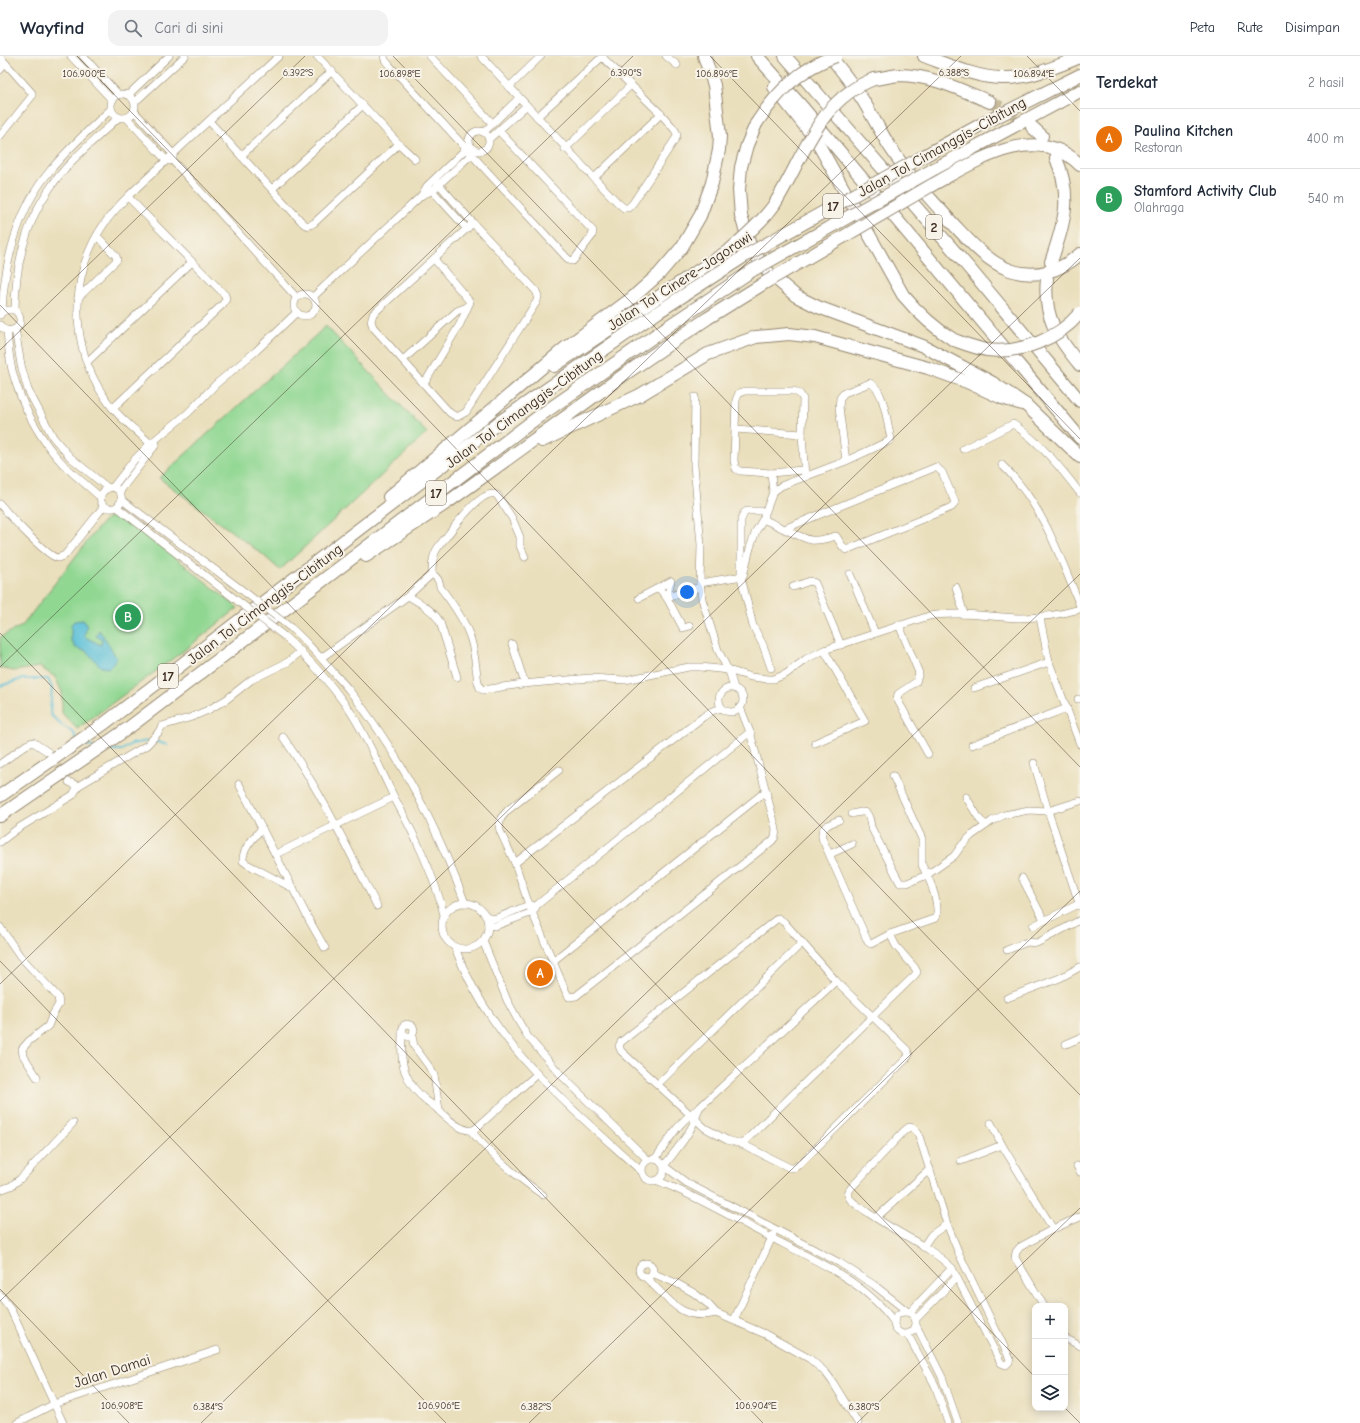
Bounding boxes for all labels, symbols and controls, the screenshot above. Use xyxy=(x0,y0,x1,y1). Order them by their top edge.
search box xyxy=(108,10,388,46)
text: Wayfind xyxy=(20,17,84,39)
icon: search xyxy=(122,17,144,39)
text: Cari di sini xyxy=(154,19,224,37)
text: Peta xyxy=(1190,19,1215,36)
text: Rute xyxy=(1237,19,1263,36)
text: Disimpan xyxy=(1285,19,1340,36)
text: 6.392°S xyxy=(283,67,314,79)
text: 6.390°S xyxy=(610,67,642,79)
text: 6.388°S xyxy=(939,67,970,79)
text: 106.900°E xyxy=(63,68,106,80)
text: 106.898°E xyxy=(379,68,421,80)
text: 106.896°E xyxy=(696,68,738,80)
text: 106.894°E xyxy=(1014,68,1054,80)
text: Terdekat xyxy=(1096,73,1158,92)
text: 2 hasil xyxy=(1308,75,1344,90)
street label: Jalan Tol Cimanggis–Cibitung xyxy=(855,93,1029,201)
text: Paulina Kitchen xyxy=(1134,122,1233,140)
text: A xyxy=(1105,131,1113,146)
text: 400 m xyxy=(1307,131,1344,146)
text: Restoran xyxy=(1134,140,1183,155)
text: Stamford Activity Club xyxy=(1134,182,1277,200)
text: B xyxy=(1105,191,1113,206)
text: 540 m xyxy=(1308,191,1344,206)
road number: 17 xyxy=(823,194,843,218)
text: Olahraga xyxy=(1134,200,1184,215)
road number: 2 xyxy=(926,215,942,239)
street label: Jalan Tol Cinere–Jagorawi xyxy=(604,228,756,334)
street label: Jalan Tol Cimanggis–Cibitung xyxy=(442,346,606,472)
road number: 17 xyxy=(426,481,446,505)
street label: Jalan Tol Cimanggis–Cibitung xyxy=(184,540,346,668)
your location xyxy=(677,582,697,602)
pin: B xyxy=(115,602,141,632)
road number: 17 xyxy=(158,664,178,688)
pin: A xyxy=(527,958,553,988)
map controls xyxy=(1032,1303,1068,1411)
button: + xyxy=(1032,1303,1068,1339)
button: − xyxy=(1032,1339,1068,1375)
street label: Jalan Damai xyxy=(71,1350,153,1392)
button: layers xyxy=(1032,1375,1068,1411)
text: 106.908°E xyxy=(101,1400,143,1412)
text: 106.906°E xyxy=(418,1400,460,1412)
text: 106.904°E xyxy=(735,1400,777,1412)
text: 6.384°S xyxy=(193,1401,223,1413)
text: 6.382°S xyxy=(521,1401,552,1413)
text: 6.380°S xyxy=(848,1401,880,1413)

